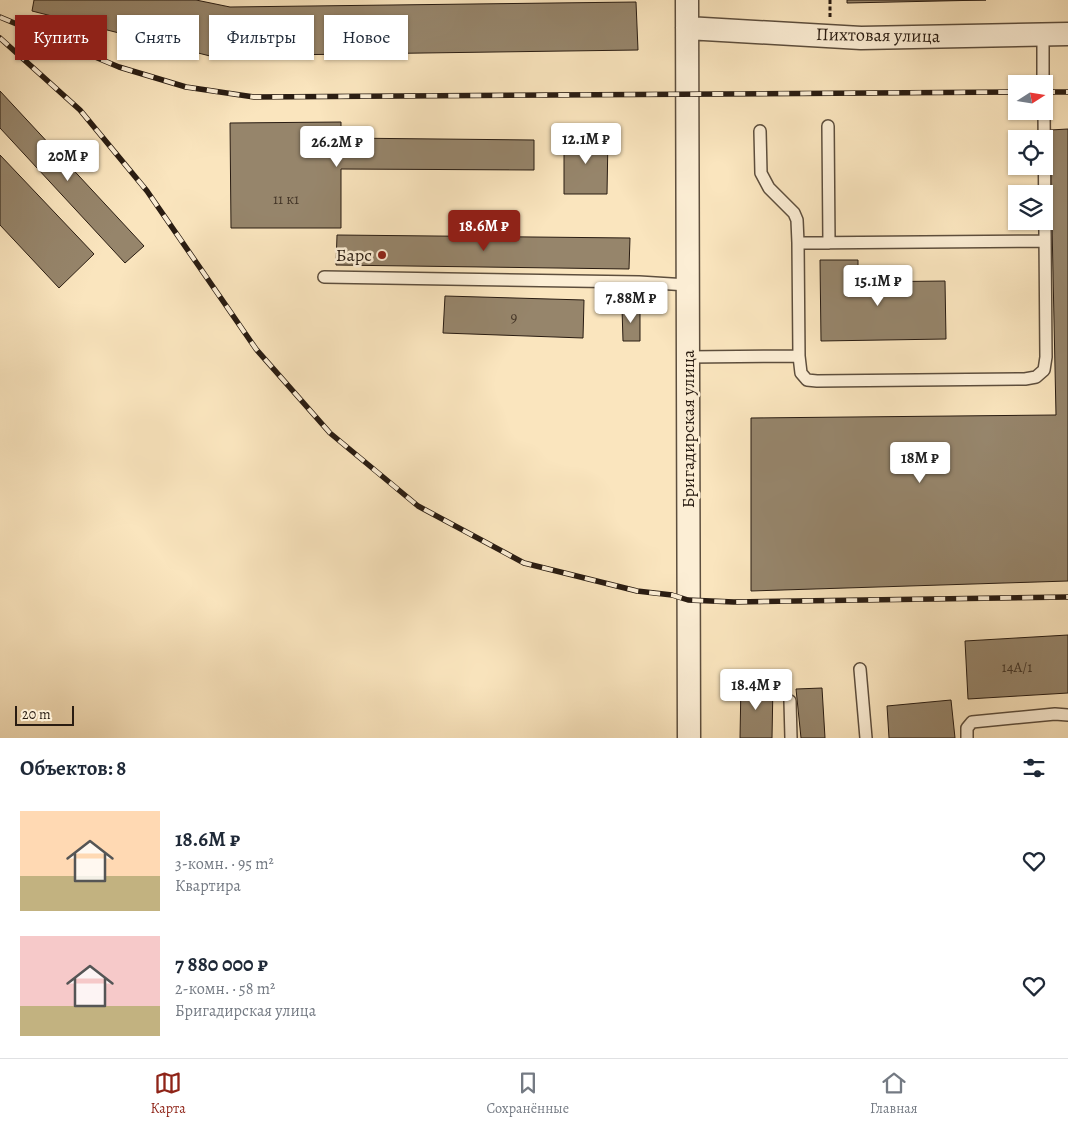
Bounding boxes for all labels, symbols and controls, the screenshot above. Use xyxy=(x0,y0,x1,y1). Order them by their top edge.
chip: Купить xyxy=(15,15,107,60)
chip: Снять xyxy=(117,15,199,60)
chip: Фильтры xyxy=(209,15,314,60)
chip: Новое xyxy=(324,15,408,60)
street label: Пихтовая улица xyxy=(816,22,941,48)
north arrow xyxy=(1008,75,1052,120)
map controls xyxy=(1008,75,1053,230)
pin: 12.1M ₽ xyxy=(540,122,632,165)
pin: 26.2M ₽ xyxy=(291,126,383,168)
text: 12.1M ₽ xyxy=(562,128,610,150)
button: locate xyxy=(1008,130,1053,175)
text: 26.2M ₽ xyxy=(311,131,363,153)
pin: 20M ₽ xyxy=(33,140,103,182)
text: 20M ₽ xyxy=(48,145,88,167)
button: layers xyxy=(1008,185,1053,230)
house number: 11 к1 xyxy=(273,189,299,209)
pin: 18.6M ₽ xyxy=(438,210,530,252)
text: 18.6M ₽ xyxy=(459,215,509,237)
place label: Барс xyxy=(336,243,372,267)
marker: Барс xyxy=(376,249,388,261)
pin: 15.1M ₽ xyxy=(832,264,924,307)
text: 15.1M ₽ xyxy=(854,270,902,292)
pin: 7.88M ₽ xyxy=(585,282,677,324)
text: 7.88M ₽ xyxy=(606,287,656,309)
house number: 9 xyxy=(511,307,518,327)
street label: Бригадирская улица xyxy=(676,349,700,508)
pin: 18M ₽ xyxy=(885,442,955,484)
text: 18M ₽ xyxy=(901,447,939,469)
house number: 14А/1 xyxy=(1002,657,1032,677)
pin: 18.4M ₽ xyxy=(710,668,802,711)
text: 18.4M ₽ xyxy=(731,674,781,696)
scale bar xyxy=(15,703,74,726)
text: 20 m xyxy=(22,705,51,724)
text: Объектов: 8 xyxy=(20,754,126,782)
icon: filters xyxy=(1020,754,1048,782)
text: 18.6M ₽ xyxy=(175,825,240,853)
icon: home xyxy=(60,831,120,891)
icon: heart xyxy=(1020,847,1048,875)
text: 3-комн. · 95 m² xyxy=(175,853,274,875)
text: Квартира xyxy=(175,875,241,897)
text: 7 880 000 ₽ xyxy=(175,950,268,978)
icon: home xyxy=(60,956,120,1016)
icon: heart xyxy=(1020,972,1048,1000)
text: 2-комн. · 58 m² xyxy=(175,978,275,1000)
text: Бригадирская улица xyxy=(175,1000,316,1022)
tab: Карта xyxy=(150,1069,186,1118)
tab: Сохранённые xyxy=(487,1069,569,1118)
tab: Главная xyxy=(870,1069,918,1118)

